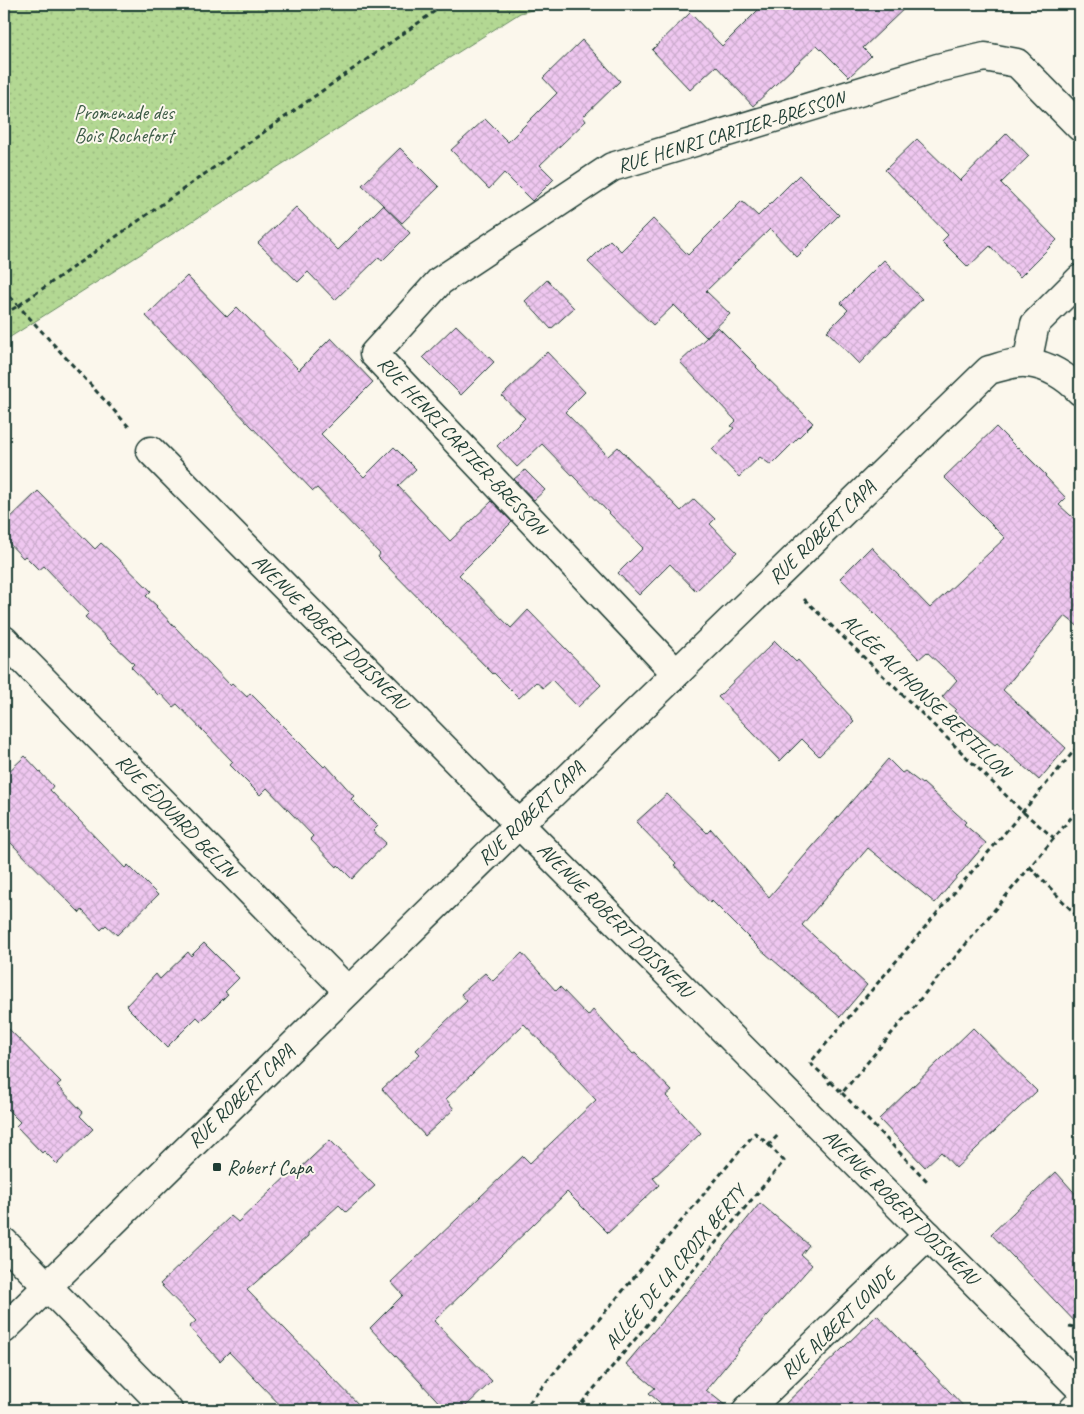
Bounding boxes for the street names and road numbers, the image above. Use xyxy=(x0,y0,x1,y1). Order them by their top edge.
street label: RUE HENRI CARTIER-BRESSON xyxy=(614,85,850,179)
street label: RUE HENRI CARTIER-BRESSON xyxy=(372,351,554,543)
street label: RUE ROBERT CAPA xyxy=(763,474,881,589)
street label: AVENUE ROBERT DOISNEAU xyxy=(247,549,415,717)
street label: ALLÉE ALPHONSE BERTILLON xyxy=(836,609,1018,785)
street label: RUE ÉDOUARD BELIN xyxy=(111,749,243,885)
street label: RUE ROBERT CAPA xyxy=(472,755,590,870)
street label: AVENUE ROBERT DOISNEAU xyxy=(532,837,700,1005)
street label: RUE ROBERT CAPA xyxy=(182,1038,300,1153)
street label: AVENUE ROBERT DOISNEAU xyxy=(818,1124,986,1292)
street label: ALLÉE DE LA CROIX BERTY xyxy=(599,1178,753,1354)
street label: RUE ALBERT LONDE xyxy=(775,1260,903,1384)

